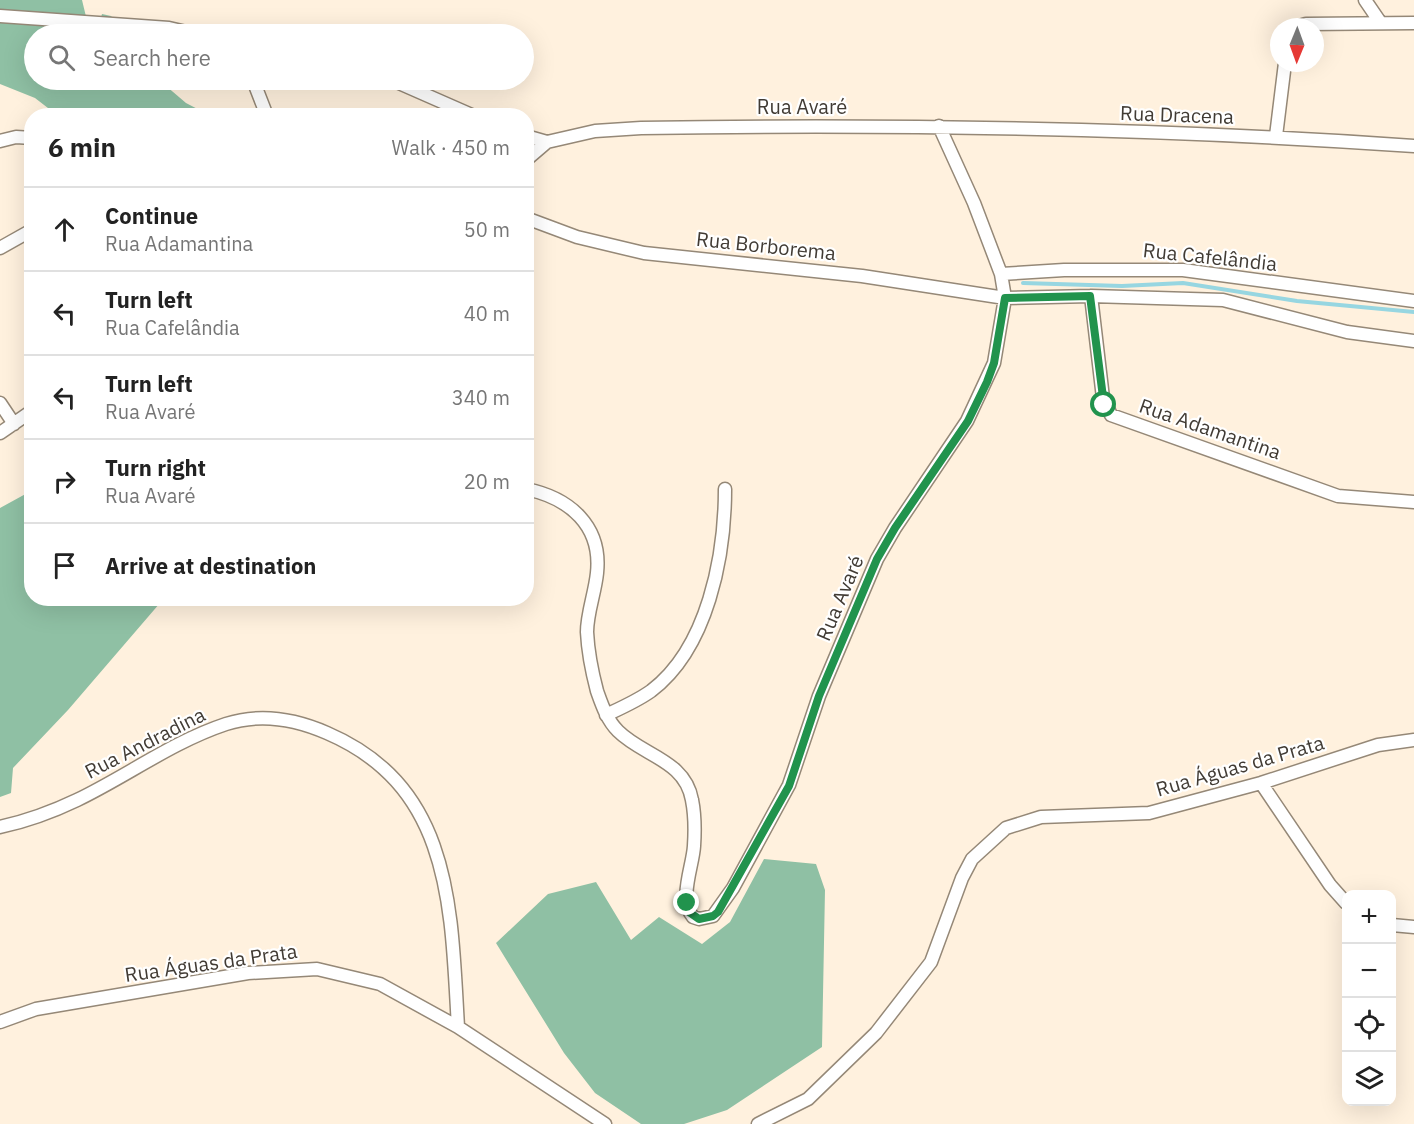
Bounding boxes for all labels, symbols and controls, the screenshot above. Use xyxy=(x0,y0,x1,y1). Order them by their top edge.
north arrow xyxy=(1270,18,1324,72)
search box xyxy=(24,24,534,90)
icon: search xyxy=(45,41,78,74)
text: Search here xyxy=(93,43,211,72)
street label: Rua Avaré xyxy=(757,93,847,120)
street label: Rua Dracena xyxy=(1120,99,1235,130)
text: 6 min xyxy=(48,130,116,164)
text: Walk · 450 m xyxy=(392,134,510,161)
text: Continue xyxy=(105,201,198,230)
icon: ahead xyxy=(48,213,81,246)
text: 50 m xyxy=(464,216,510,243)
street label: Rua Borborema xyxy=(695,225,838,266)
text: Rua Adamantina xyxy=(105,230,253,257)
street label: Rua Cafelândia xyxy=(1142,236,1279,277)
text: Turn left xyxy=(105,285,193,314)
icon: left xyxy=(48,297,81,330)
text: 40 m xyxy=(464,300,510,327)
text: Rua Cafelândia xyxy=(105,314,240,341)
text: Turn left xyxy=(105,369,193,398)
icon: left xyxy=(48,381,81,414)
text: 340 m xyxy=(452,384,510,411)
route start xyxy=(1090,391,1116,417)
street label: Rua Adamantina xyxy=(1136,392,1285,466)
text: Rua Avaré xyxy=(105,398,196,425)
text: Turn right xyxy=(105,453,206,482)
icon: right xyxy=(48,465,81,498)
text: 20 m xyxy=(464,468,510,495)
text: Rua Avaré xyxy=(105,482,196,509)
icon: arrive xyxy=(48,549,81,582)
text: Arrive at destination xyxy=(105,551,316,580)
street label: Rua Avaré xyxy=(809,551,870,645)
street label: Rua Andradina xyxy=(80,700,210,785)
street label: Rua Águas da Prata xyxy=(1153,728,1327,802)
route end xyxy=(673,889,699,915)
map controls xyxy=(1342,890,1396,1106)
button: + xyxy=(1342,890,1396,944)
street label: Rua Águas da Prata xyxy=(123,937,299,988)
button: − xyxy=(1342,944,1396,998)
button: locate xyxy=(1342,998,1396,1052)
button: layers xyxy=(1342,1052,1396,1106)

